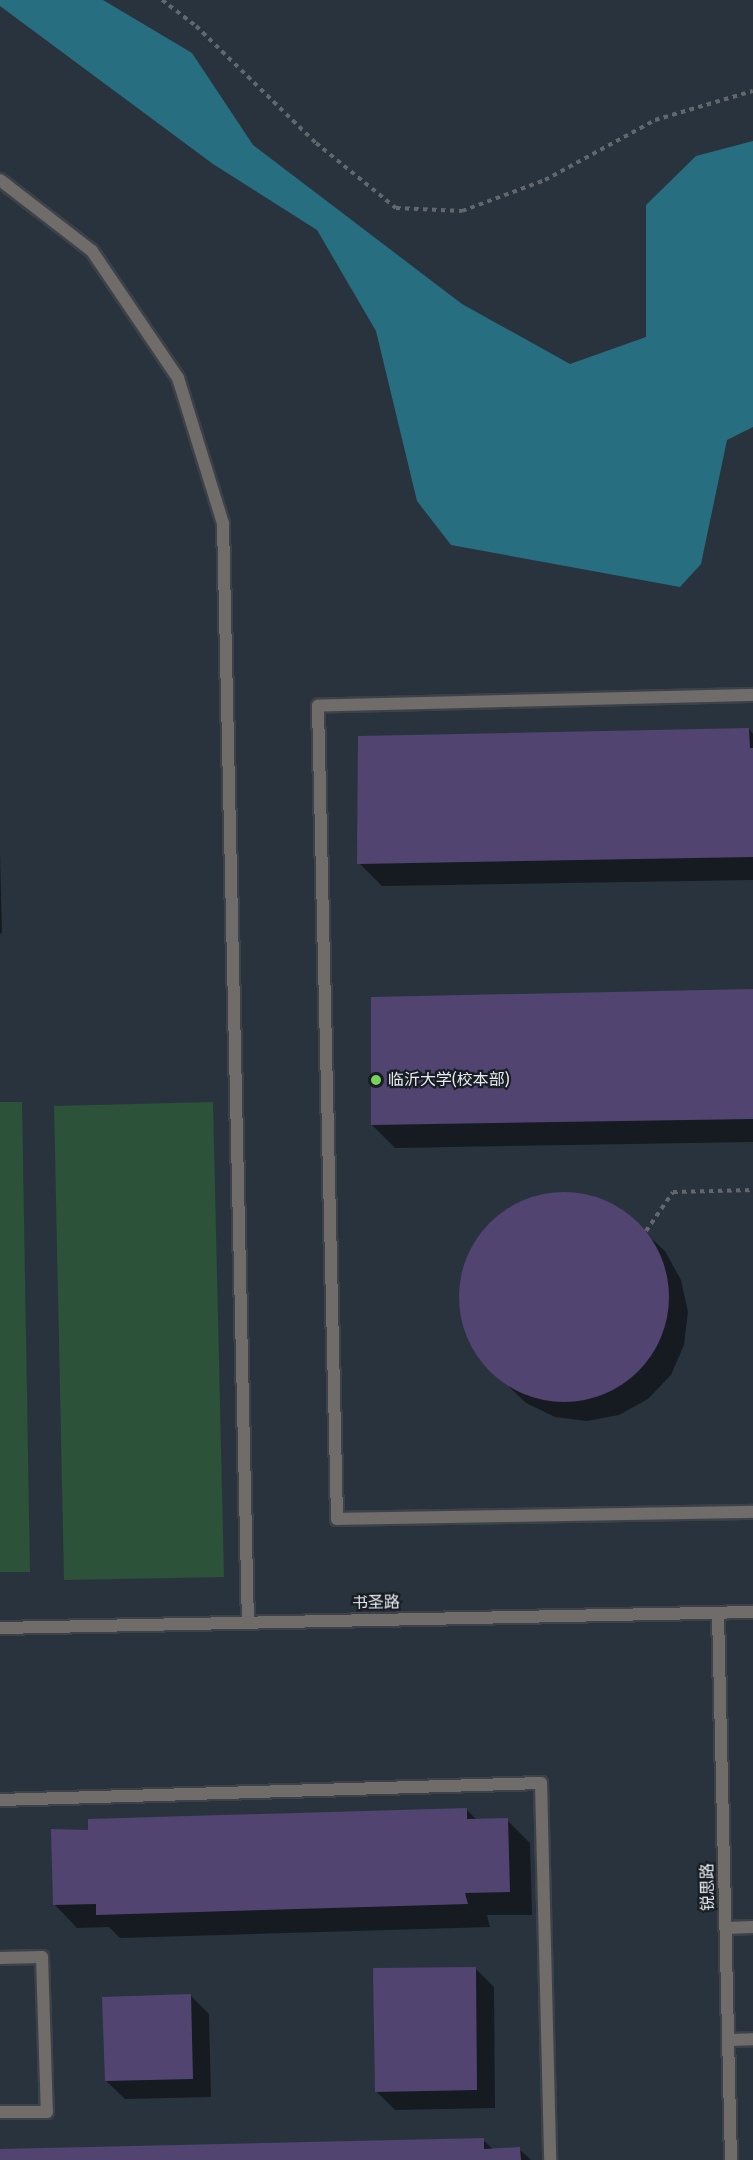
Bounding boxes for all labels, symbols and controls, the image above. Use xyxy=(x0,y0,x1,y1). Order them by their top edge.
place label: 临沂大学(校本部) xyxy=(388,1070,509,1090)
marker: 临沂大学(校本部) xyxy=(369,1073,383,1087)
street label: 书圣路 xyxy=(352,1593,400,1613)
street label: 锐思路 xyxy=(698,1863,718,1911)

